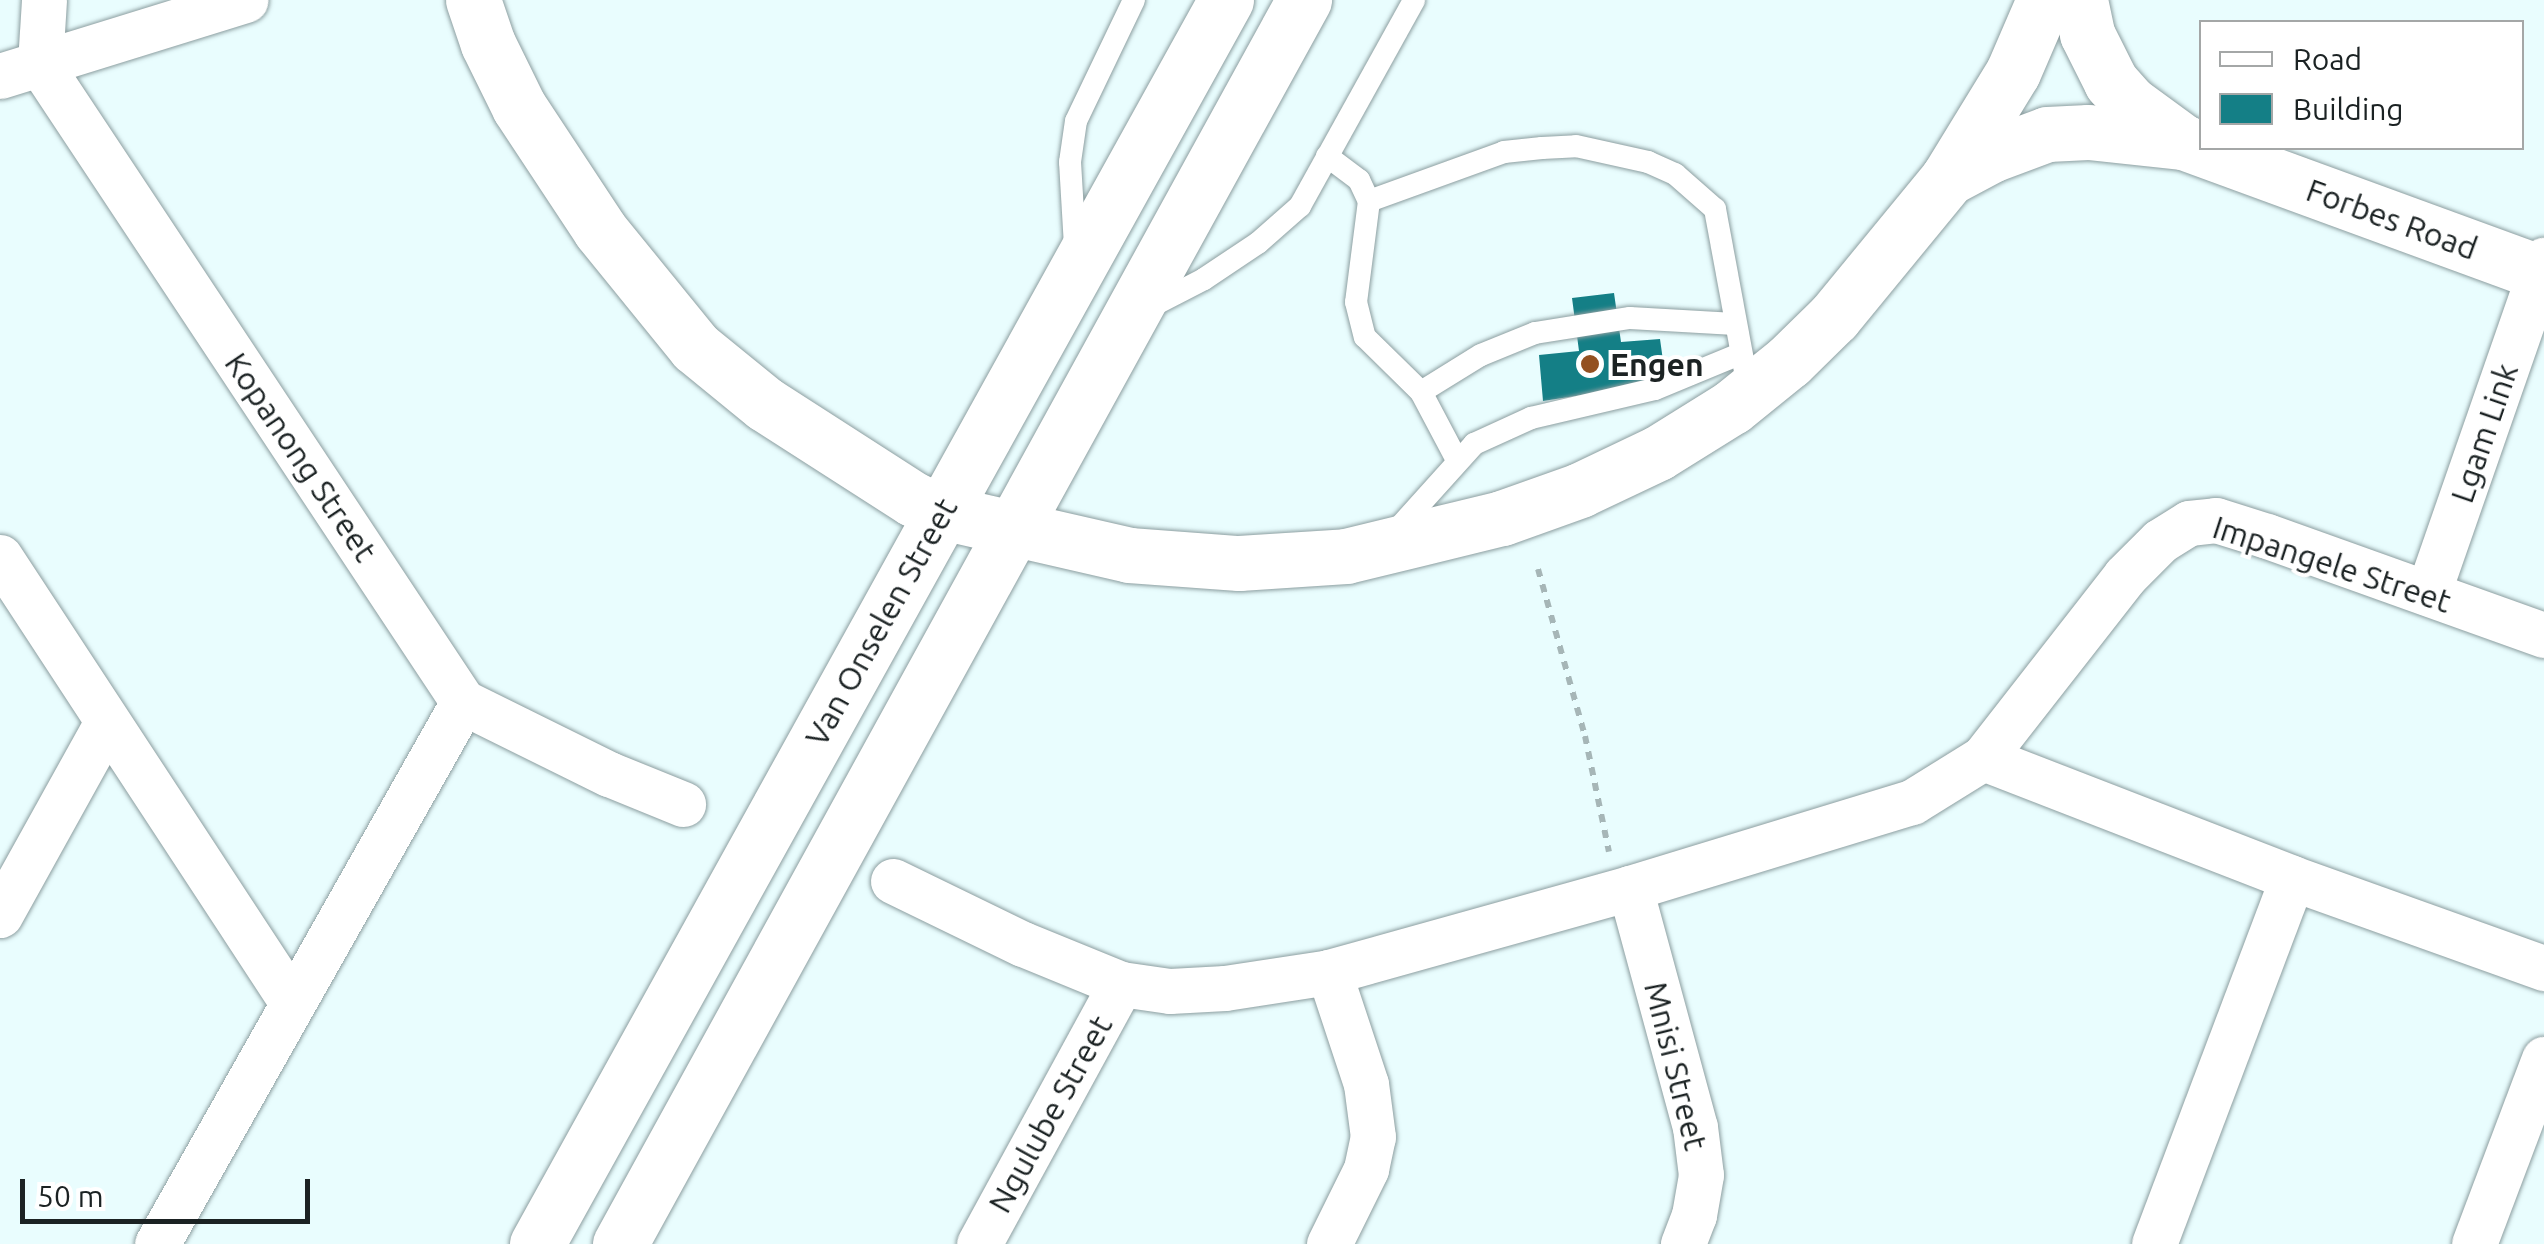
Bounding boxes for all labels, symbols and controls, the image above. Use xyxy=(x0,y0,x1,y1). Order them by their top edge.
legend xyxy=(2199,20,2524,150)
text: Road xyxy=(2293,42,2362,76)
text: Building xyxy=(2293,92,2404,126)
street label: Forbes Road xyxy=(2301,170,2483,268)
street label: Kopanong Street xyxy=(217,345,385,569)
place label: Engen xyxy=(1610,345,1704,383)
marker: Engen xyxy=(1579,353,1601,375)
street label: Lgam Link xyxy=(2442,358,2526,508)
street label: Van Onselen Street xyxy=(797,491,965,753)
street label: Impangele Street xyxy=(2208,507,2456,621)
street label: Mnisi Street xyxy=(1637,978,1715,1154)
street label: Ngulube Street xyxy=(980,1009,1120,1219)
scale bar xyxy=(25,1159,315,1221)
text: 50 m xyxy=(37,1179,104,1213)

